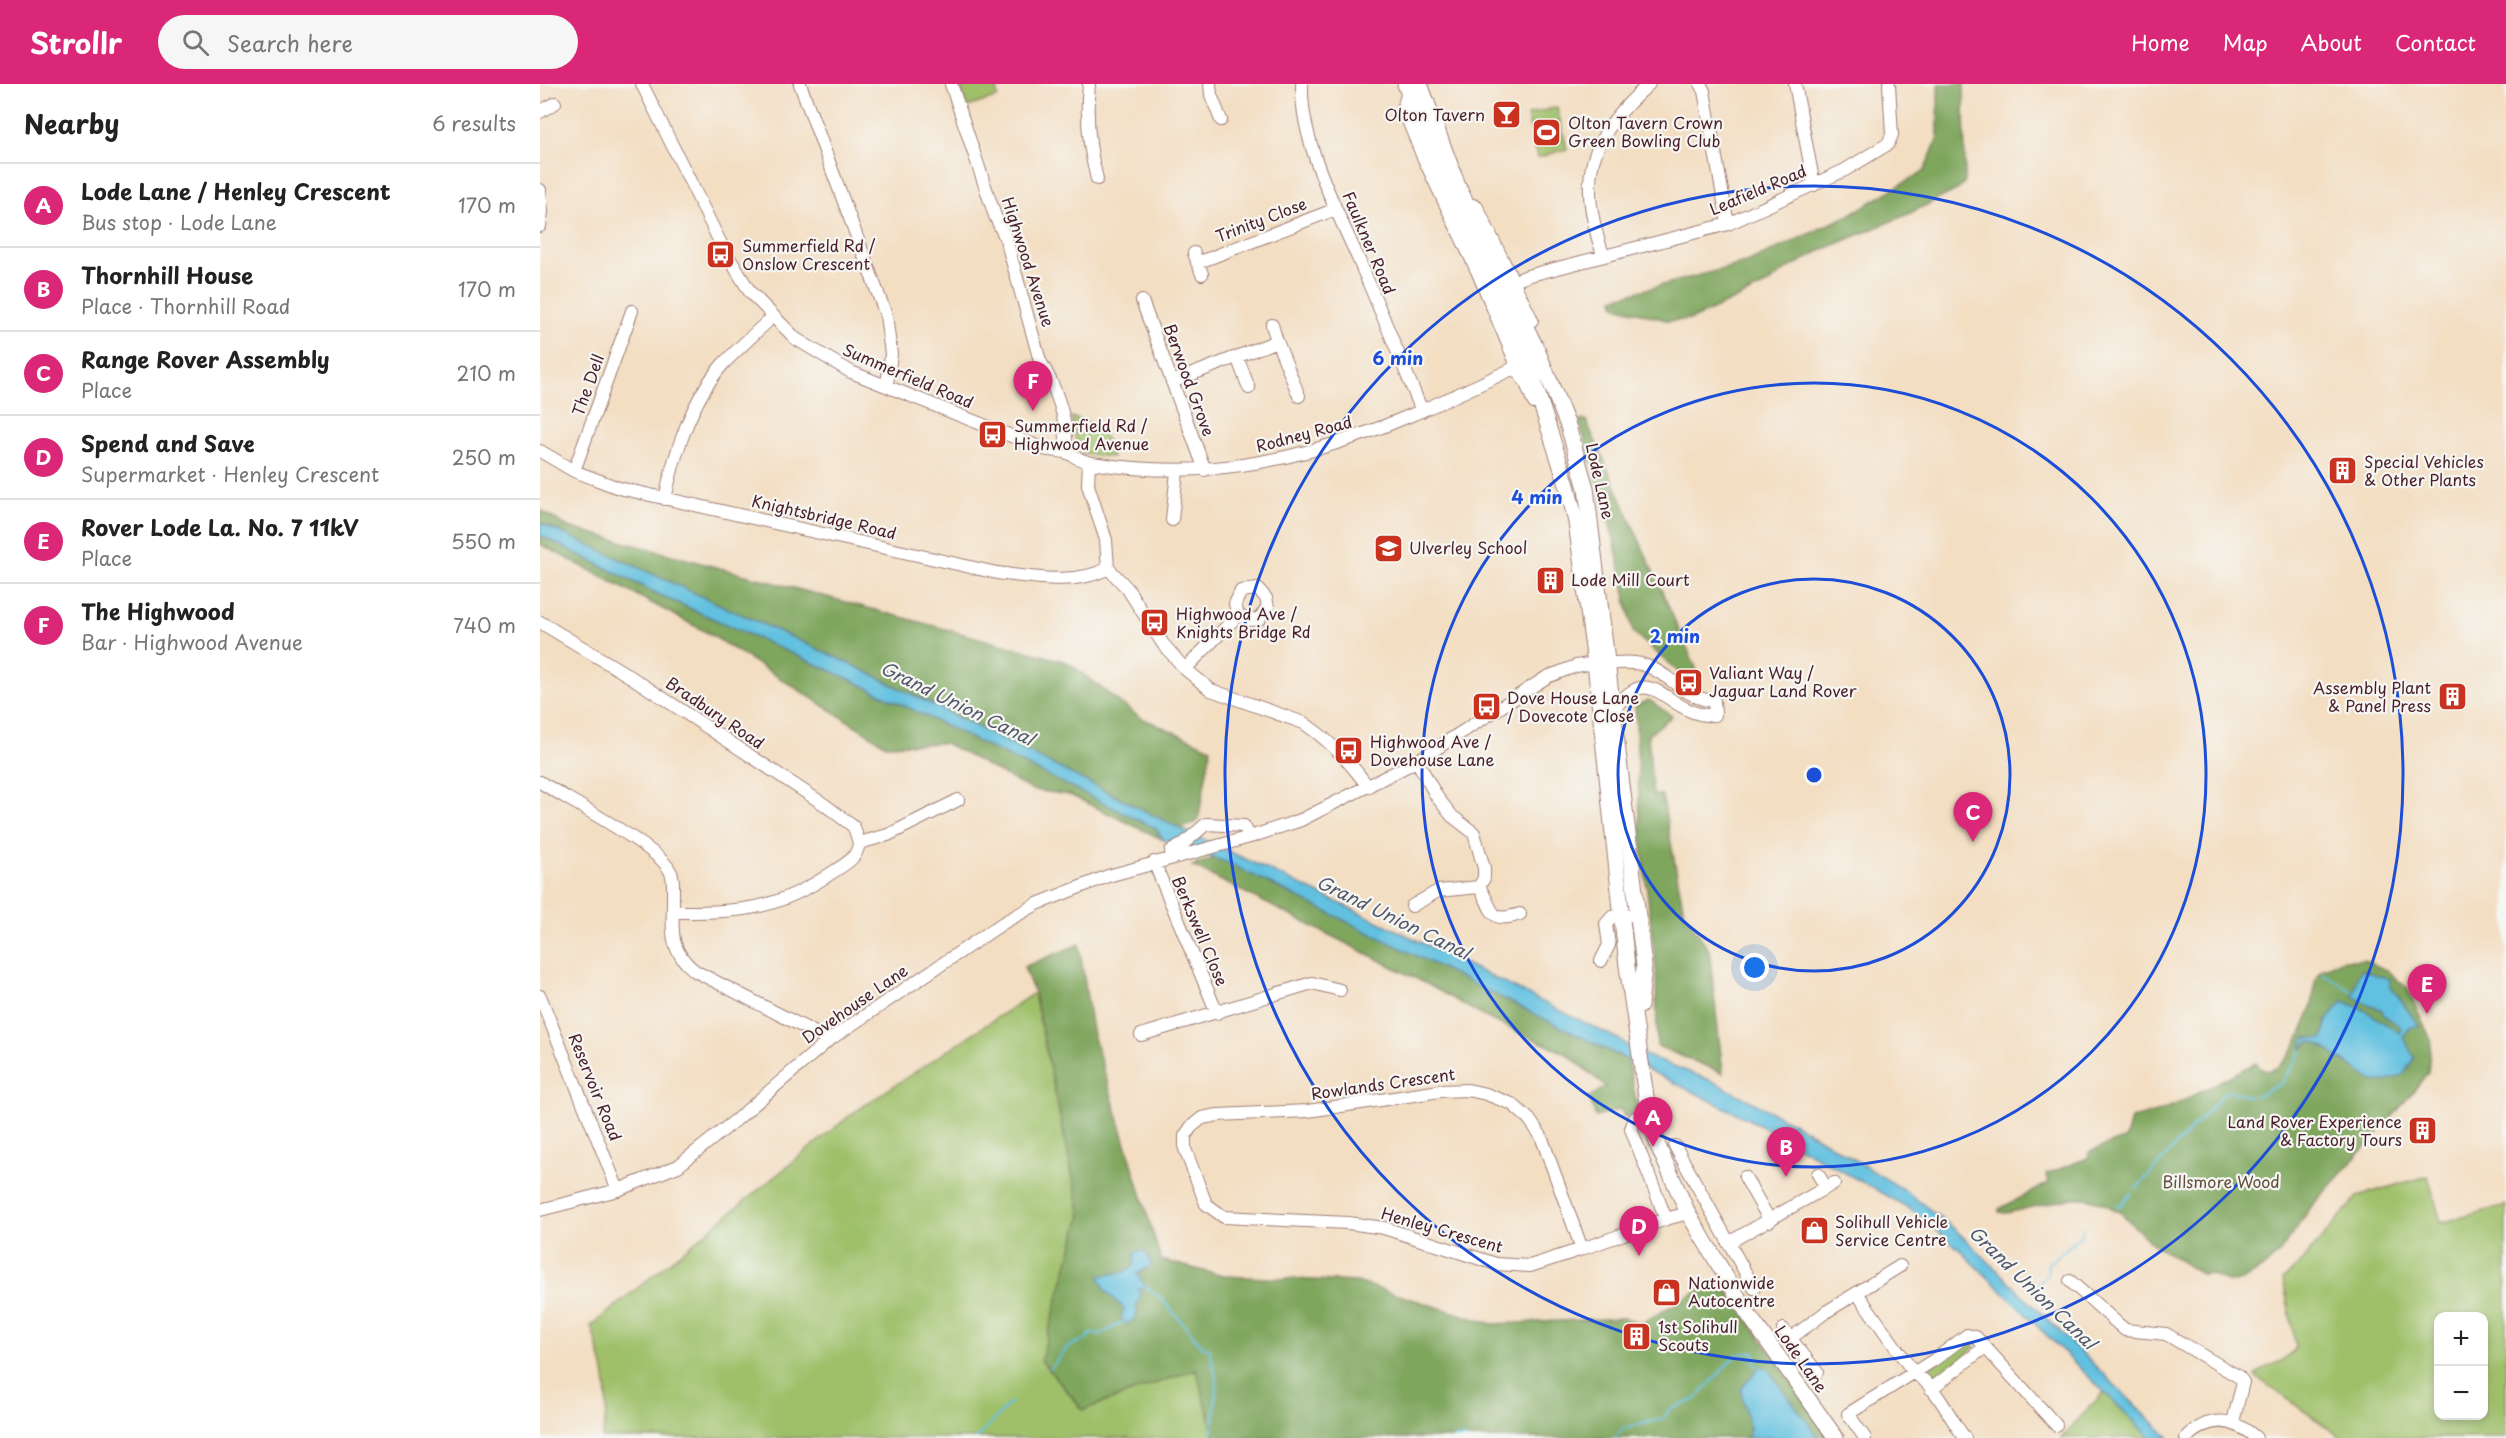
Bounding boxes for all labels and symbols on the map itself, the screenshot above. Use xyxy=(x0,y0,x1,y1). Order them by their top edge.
bar icon: Olton Tavern xyxy=(1490,99,1522,131)
place label: Olton Tavern xyxy=(1384,102,1485,126)
place label: Olton Tavern Crown Green Bowling Club xyxy=(1568,110,1723,152)
sports icon: Olton Tavern Crown Green Bowling Club xyxy=(1531,116,1563,148)
street label: Leafield Road xyxy=(1705,158,1810,220)
street label: Faulkner Road xyxy=(1337,187,1402,298)
street label: Trinity Close xyxy=(1212,191,1310,247)
street label: Highwood Avenue xyxy=(997,194,1061,330)
place label: Summerfield Rd / Onslow Crescent xyxy=(742,233,876,275)
bus stop icon: Summerfield Rd / Onslow Crescent xyxy=(705,239,737,271)
street label: Berwood Grove xyxy=(1158,320,1221,439)
street label: Summerfield Road xyxy=(839,337,978,413)
text: 6 min xyxy=(1373,344,1423,371)
street label: The Dell xyxy=(565,350,609,419)
pin: F xyxy=(1014,362,1052,411)
street label: Rodney Road xyxy=(1253,409,1355,457)
place label: Summerfield Rd / Highwood Avenue xyxy=(1014,413,1150,455)
bus stop icon: Summerfield Rd / Highwood Avenue xyxy=(977,419,1009,451)
street label: Lode Lane xyxy=(1581,440,1621,521)
place label: Special Vehicles & Other Plants xyxy=(2364,449,2484,491)
building icon: Special Vehicles & Other Plants xyxy=(2327,455,2359,487)
text: 4 min xyxy=(1511,483,1563,510)
street label: Knightsbridge Road xyxy=(749,488,899,544)
school or university icon: Ulverley School xyxy=(1372,532,1404,564)
place label: Ulverley School xyxy=(1409,535,1527,559)
building icon: Lode Mill Court xyxy=(1534,564,1566,596)
place label: Lode Mill Court xyxy=(1571,567,1690,591)
place label: Highwood Ave / Knights Bridge Rd xyxy=(1176,601,1311,643)
bus stop icon: Highwood Ave / Knights Bridge Rd xyxy=(1139,607,1171,639)
text: 2 min xyxy=(1650,622,1700,649)
water label: Grand Union Canal xyxy=(876,654,1042,753)
place label: Valiant Way / Jaguar Land Rover xyxy=(1709,660,1857,702)
bus stop icon: Valiant Way / Jaguar Land Rover xyxy=(1672,666,1704,698)
street label: Bradbury Road xyxy=(661,670,770,754)
place label: Assembly Plant & Panel Press xyxy=(2313,675,2431,717)
building icon: Assembly Plant & Panel Press xyxy=(2436,681,2468,713)
place label: Dove House Lane / Dovecote Close xyxy=(1507,685,1639,727)
bus stop icon: Dove House Lane / Dovecote Close xyxy=(1470,691,1502,723)
place label: Highwood Ave / Dovehouse Lane xyxy=(1370,729,1494,771)
bus stop icon: Highwood Ave / Dovehouse Lane xyxy=(1333,735,1365,767)
centre of rings xyxy=(1804,765,1824,785)
pin: C xyxy=(1954,792,1992,842)
water label: Grand Union Canal xyxy=(1312,868,1478,967)
street label: Berkswell Close xyxy=(1167,872,1235,989)
your location xyxy=(1740,953,1769,982)
street label: Dovehouse Lane xyxy=(797,958,912,1049)
pin: E xyxy=(2408,964,2446,1014)
street label: Reservoir Road xyxy=(563,1029,629,1144)
street label: Rowlands Crescent xyxy=(1309,1061,1457,1105)
pin: A xyxy=(1634,1098,1672,1147)
place label: Land Rover Experience & Factory Tours xyxy=(2227,1109,2402,1151)
building icon: Land Rover Experience & Factory Tours xyxy=(2407,1115,2439,1147)
pin: B xyxy=(1766,1128,1806,1177)
park label: Billsmore Wood xyxy=(2162,1169,2280,1193)
street label: Henley Crescent xyxy=(1379,1200,1506,1258)
pin: D xyxy=(1620,1206,1658,1256)
place label: Solihull Vehicle Service Centre xyxy=(1835,1209,1949,1251)
shop icon: Solihull Vehicle Service Centre xyxy=(1798,1215,1830,1247)
water label: Grand Union Canal xyxy=(1963,1219,2105,1357)
place label: Nationwide Autocentre xyxy=(1688,1270,1775,1312)
shop icon: Nationwide Autocentre xyxy=(1651,1276,1683,1308)
place label: 1st Solihull Scouts xyxy=(1658,1314,1738,1356)
building icon: 1st Solihull Scouts xyxy=(1621,1320,1653,1352)
street label: Lode Lane xyxy=(1770,1320,1834,1397)

